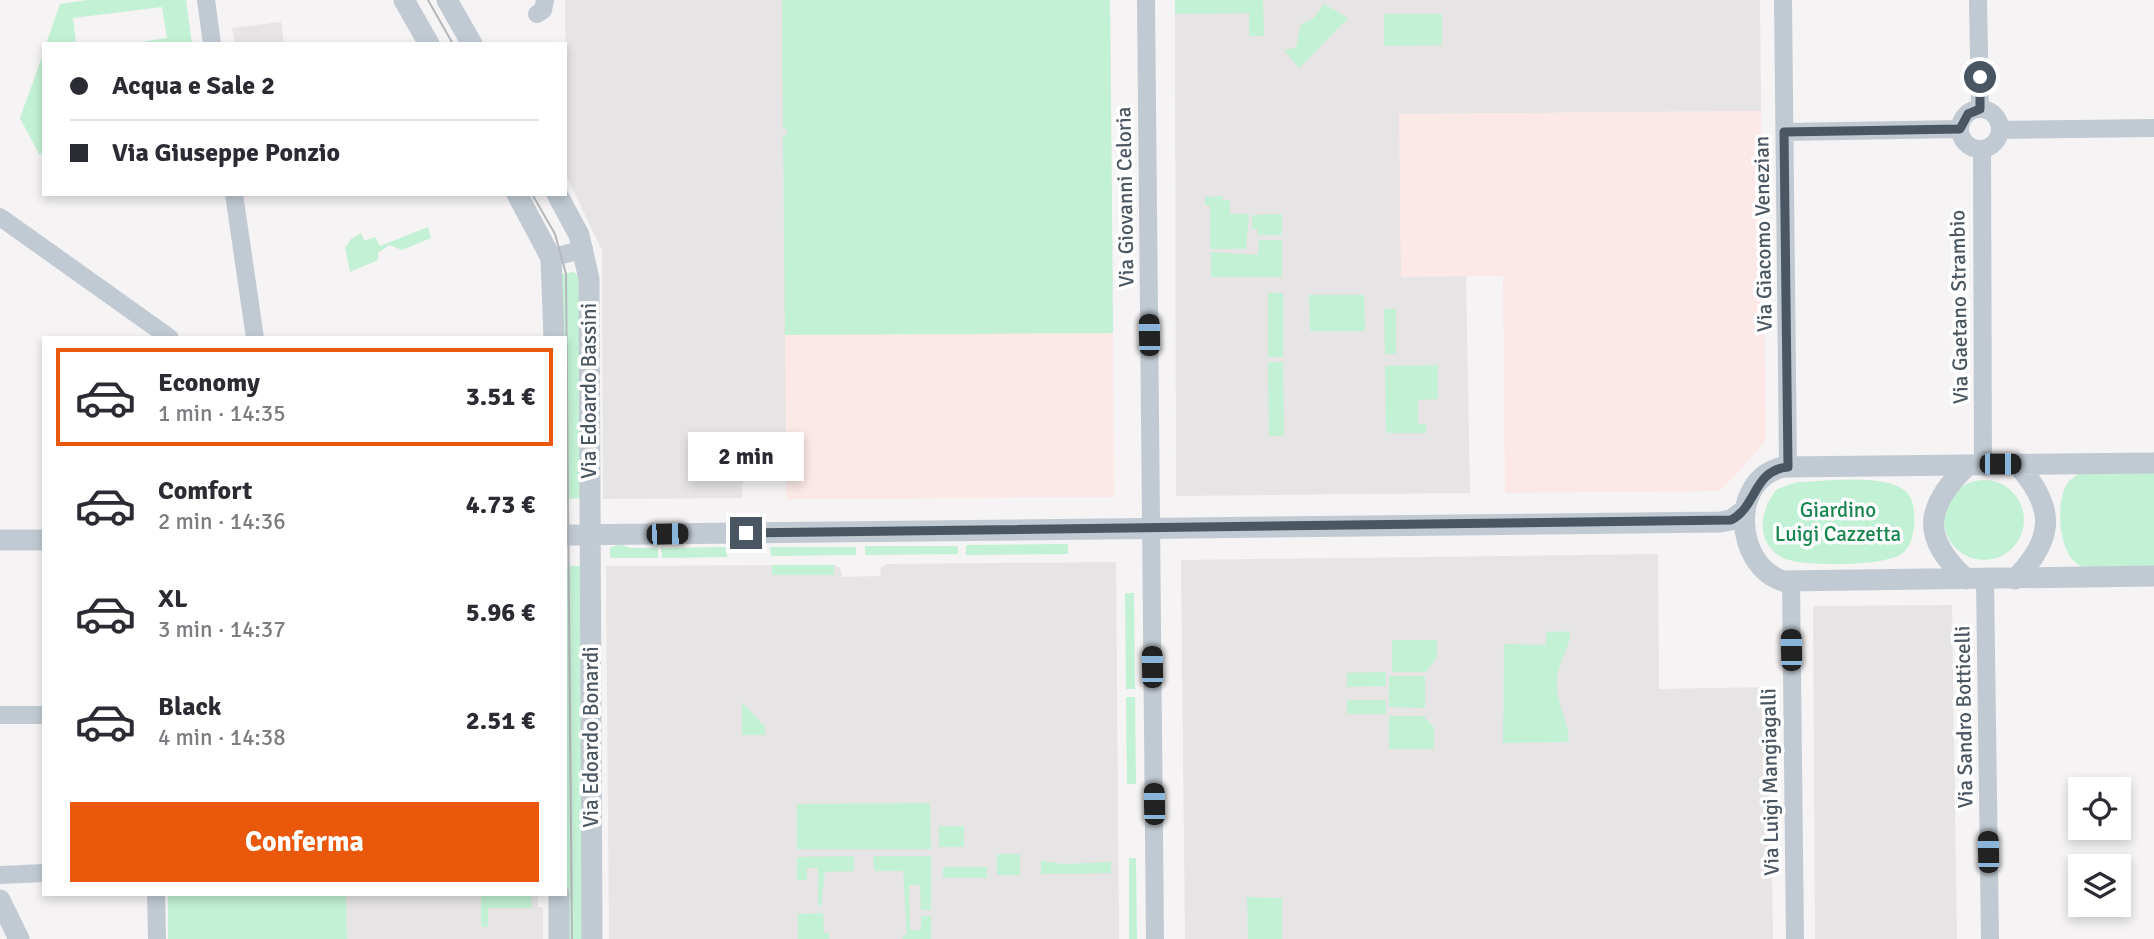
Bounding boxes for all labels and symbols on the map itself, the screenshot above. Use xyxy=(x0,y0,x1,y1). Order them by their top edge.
route start xyxy=(1964,61,1996,93)
street label: Via Giovanni Celoria xyxy=(1110,106,1140,288)
street label: Via Giacomo Venezian xyxy=(1748,136,1778,332)
street label: Via Gaetano Strambio xyxy=(1944,210,1974,404)
street label: Via Edoardo Bassini xyxy=(576,303,602,479)
car xyxy=(1139,314,1160,356)
callout: 2 min xyxy=(688,432,804,480)
car xyxy=(1980,454,2022,475)
park label: Giardino Luigi Cazzetta xyxy=(1775,497,1901,547)
route end xyxy=(730,517,762,549)
car xyxy=(646,523,689,545)
street label: Via Sandro Botticelli xyxy=(1949,625,1979,809)
car xyxy=(1781,629,1802,671)
street label: Via Edoardo Bonardi xyxy=(578,646,604,828)
car xyxy=(1142,646,1163,688)
street label: Via Luigi Mangiagalli xyxy=(1755,688,1785,876)
car xyxy=(1144,783,1165,825)
car xyxy=(1978,831,1999,873)

